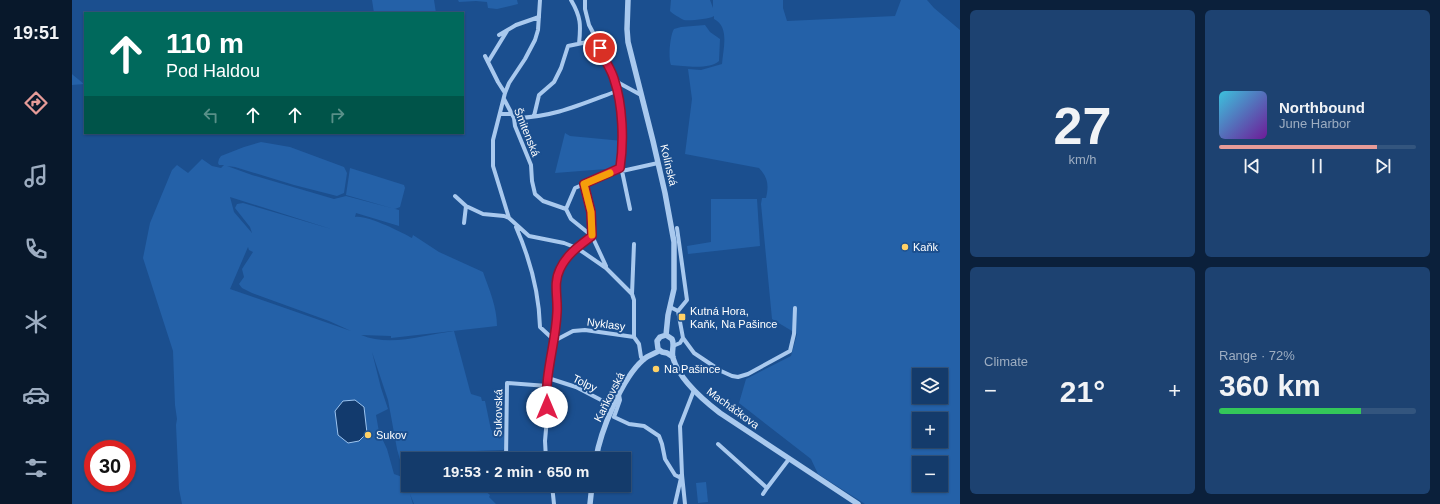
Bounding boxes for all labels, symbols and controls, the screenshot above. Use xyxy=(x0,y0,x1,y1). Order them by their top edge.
text: 19:51 xyxy=(13,23,59,43)
icon: ahead xyxy=(100,28,152,80)
text: 110 m xyxy=(166,28,244,59)
pin xyxy=(583,31,617,65)
icon: arrive xyxy=(589,37,611,59)
text: Pod Haldou xyxy=(166,61,260,81)
icon: directions xyxy=(22,89,50,117)
text: 27 xyxy=(1054,97,1111,155)
text: Northbound xyxy=(1279,99,1365,116)
icon: left xyxy=(200,104,222,126)
icon: ahead xyxy=(242,104,264,126)
icon: ahead xyxy=(284,104,306,126)
icon: right xyxy=(326,104,348,126)
street label: Šmitenská xyxy=(512,106,543,159)
text: June Harbor xyxy=(1279,116,1351,131)
street label: Kolínská xyxy=(658,143,680,188)
text: km/h xyxy=(1068,152,1097,167)
icon: previous xyxy=(1241,155,1263,177)
icon: pause xyxy=(1306,155,1328,177)
icon: next xyxy=(1372,155,1394,177)
icon: music xyxy=(22,162,50,190)
icon: phone xyxy=(22,235,50,263)
place label: Kaňk xyxy=(913,241,939,253)
marker: Kaňk xyxy=(900,242,910,252)
place label: Kutná Hora, Kaňk, Na Pašince xyxy=(690,305,777,330)
icon: climate xyxy=(22,308,50,336)
marker: Kutná Hora, Kaňk, Na Pašince xyxy=(677,312,687,322)
street label: Nyklasy xyxy=(586,316,626,332)
text: Range · 72% xyxy=(1219,348,1295,363)
text: Climate xyxy=(984,354,1028,369)
place label: Na Pašince xyxy=(664,363,720,375)
marker: Na Pašince xyxy=(651,364,661,374)
map controls xyxy=(912,368,948,492)
button: layers xyxy=(912,368,948,404)
text: 360 km xyxy=(1219,369,1321,402)
street label: Kaňkovská xyxy=(591,370,627,424)
street label: Tolpy xyxy=(571,372,600,394)
text: 21° xyxy=(1060,375,1105,408)
text: − xyxy=(984,378,997,403)
text: + xyxy=(1168,378,1181,403)
icon: car xyxy=(22,381,50,409)
street label: Macháčkova xyxy=(704,385,762,432)
position arrow xyxy=(526,386,568,428)
street label: Sukovská xyxy=(492,388,504,437)
button: + xyxy=(912,412,948,448)
place label: Sukov xyxy=(376,429,407,441)
marker: Sukov xyxy=(363,430,373,440)
speed limit sign: 30 xyxy=(84,440,136,492)
icon: filters xyxy=(22,454,50,482)
button: − xyxy=(912,456,948,492)
text: 19:53 · 2 min · 650 m xyxy=(443,463,589,480)

